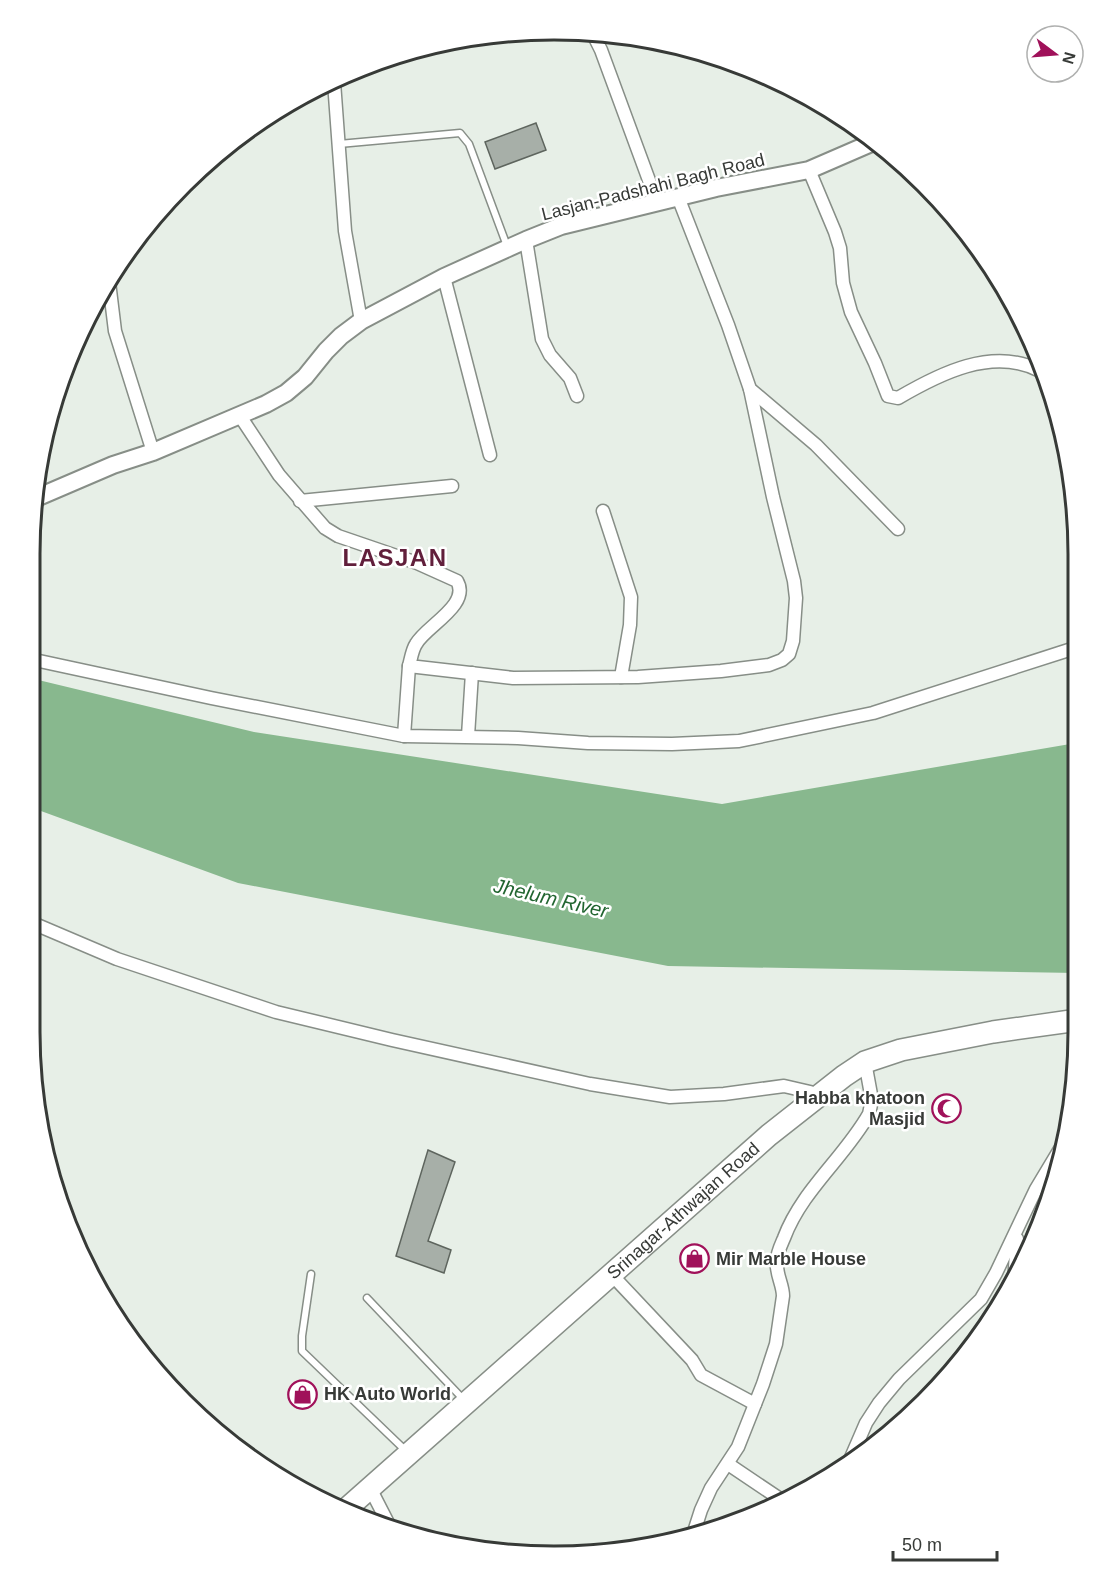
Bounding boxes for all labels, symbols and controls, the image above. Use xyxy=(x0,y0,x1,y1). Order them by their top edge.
north arrow xyxy=(1025,24,1085,84)
text: N xyxy=(1059,50,1079,66)
street label: Lasjan-Padshahi Bagh Road xyxy=(539,150,767,224)
district label: LASJAN xyxy=(342,544,448,571)
water label: Jhelum River xyxy=(491,874,612,922)
place label: Habba khatoon Masjid xyxy=(795,1088,925,1129)
mosque icon: Habba khatoon Masjid xyxy=(930,1092,962,1124)
street label: Srinagar-Athwajan Road xyxy=(603,1138,763,1283)
shop icon: Mir Marble House xyxy=(679,1243,711,1275)
place label: Mir Marble House xyxy=(716,1249,866,1269)
shop icon: HK Auto World xyxy=(287,1378,319,1410)
place label: HK Auto World xyxy=(324,1384,451,1404)
scale bar xyxy=(893,1524,996,1562)
text: 50 m xyxy=(902,1535,942,1555)

